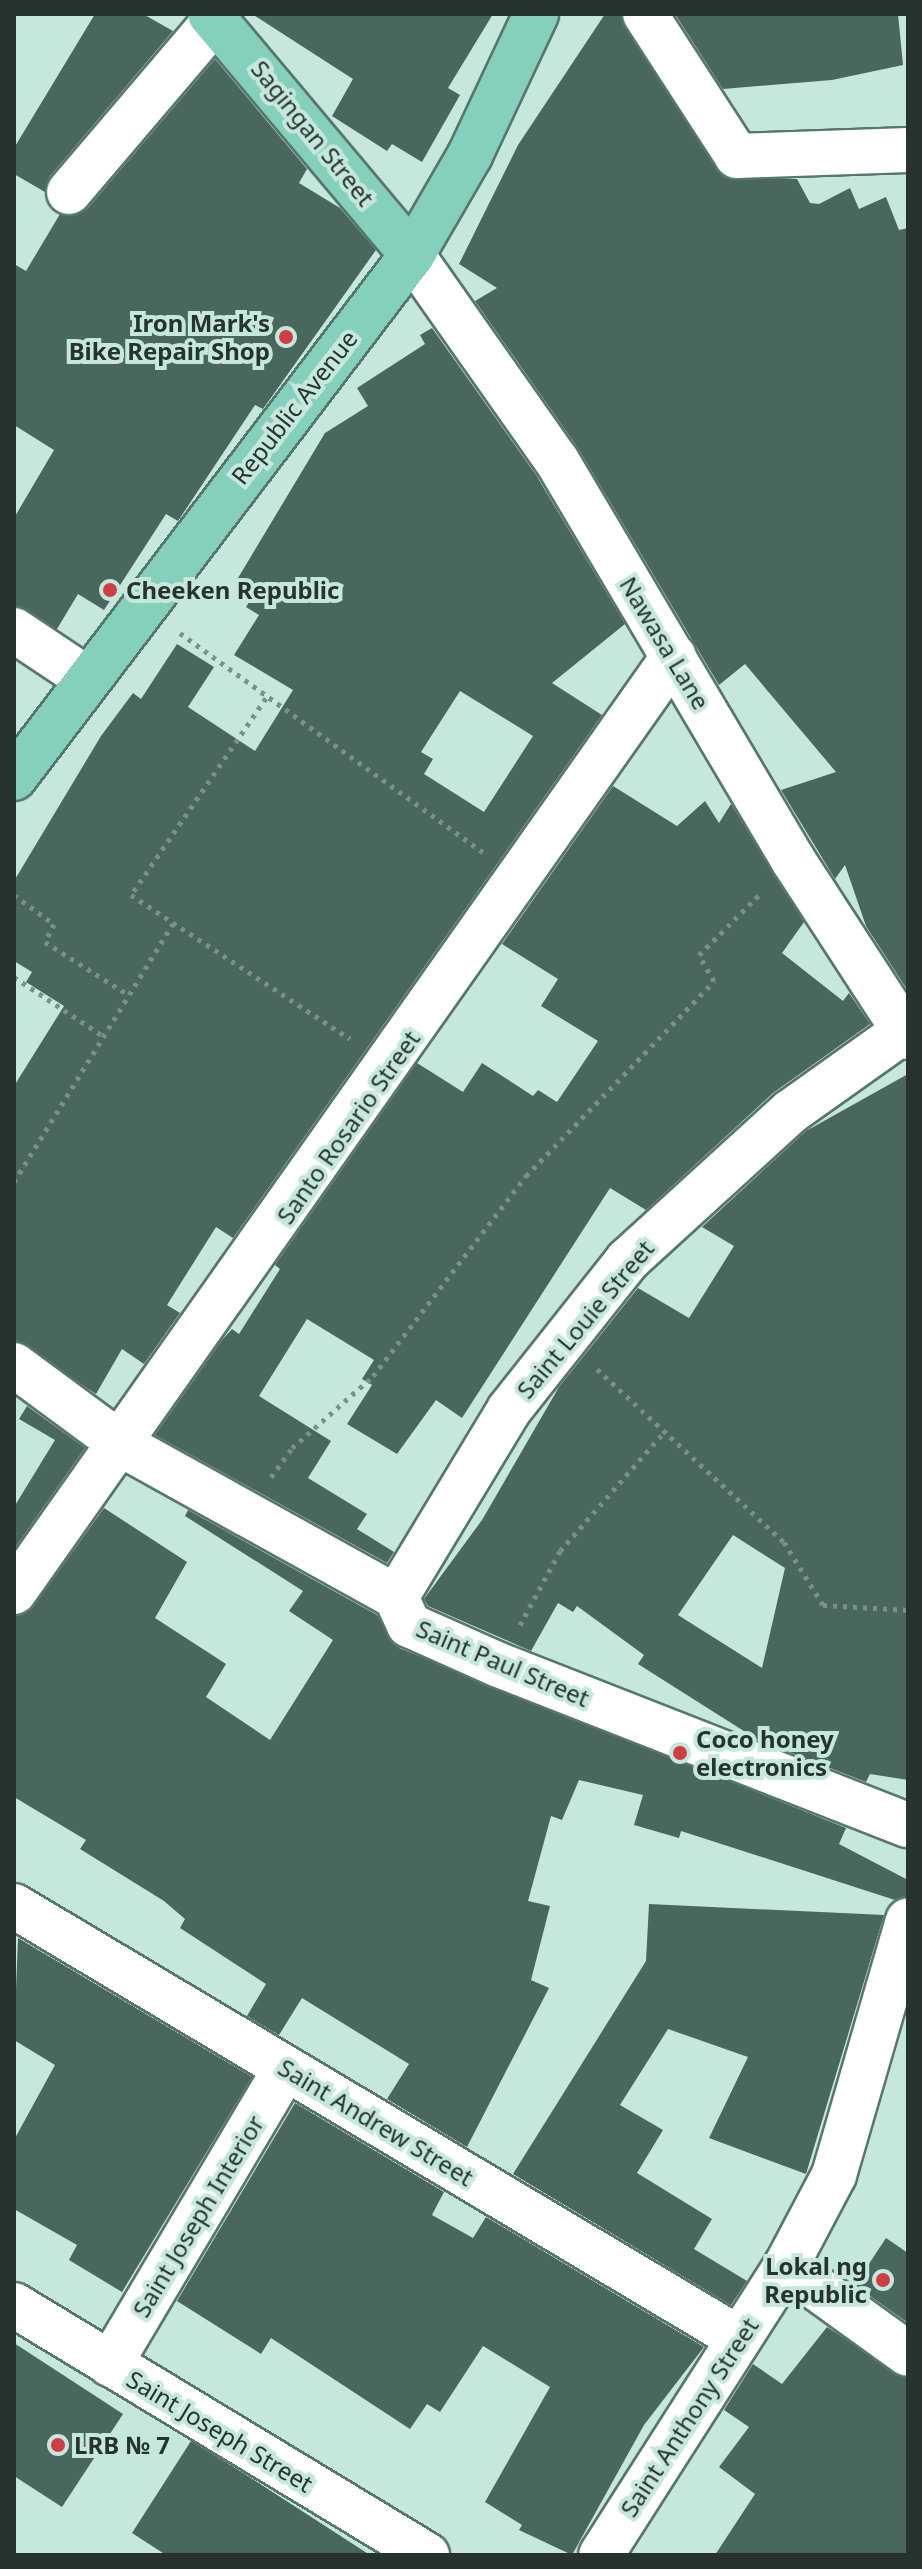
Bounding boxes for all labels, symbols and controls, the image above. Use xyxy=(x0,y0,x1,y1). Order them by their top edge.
street label: Sagingan Street xyxy=(246,54,380,212)
place label: Iron Mark's Bike Repair Shop xyxy=(69,309,270,365)
street label: Republic Avenue xyxy=(225,324,363,490)
marker: Iron Mark's Bike Repair Shop xyxy=(277,328,295,346)
street label: Nawasa Lane xyxy=(614,571,716,715)
place label: Cheeken Republic xyxy=(126,576,339,604)
marker: Cheeken Republic xyxy=(101,581,119,599)
street label: Santo Rosario Street xyxy=(270,1025,426,1229)
street label: Saint Louie Street xyxy=(511,1234,659,1404)
street label: Saint Paul Street xyxy=(412,1614,594,1712)
place label: Coco honey electronics xyxy=(696,1725,834,1781)
marker: Coco honey electronics xyxy=(671,1744,689,1762)
street label: Saint Andrew Street xyxy=(273,2052,479,2192)
street label: Saint Joseph Interior xyxy=(126,2110,270,2322)
place label: Lokal ng Republic xyxy=(764,2252,867,2308)
marker: Lokal ng Republic xyxy=(874,2271,892,2289)
street label: Saint Anthony Street xyxy=(614,2312,764,2522)
street label: Saint Joseph Street xyxy=(122,2364,318,2498)
place label: LRB № 7 xyxy=(74,2431,170,2459)
marker: LRB № 7 xyxy=(49,2436,67,2454)

